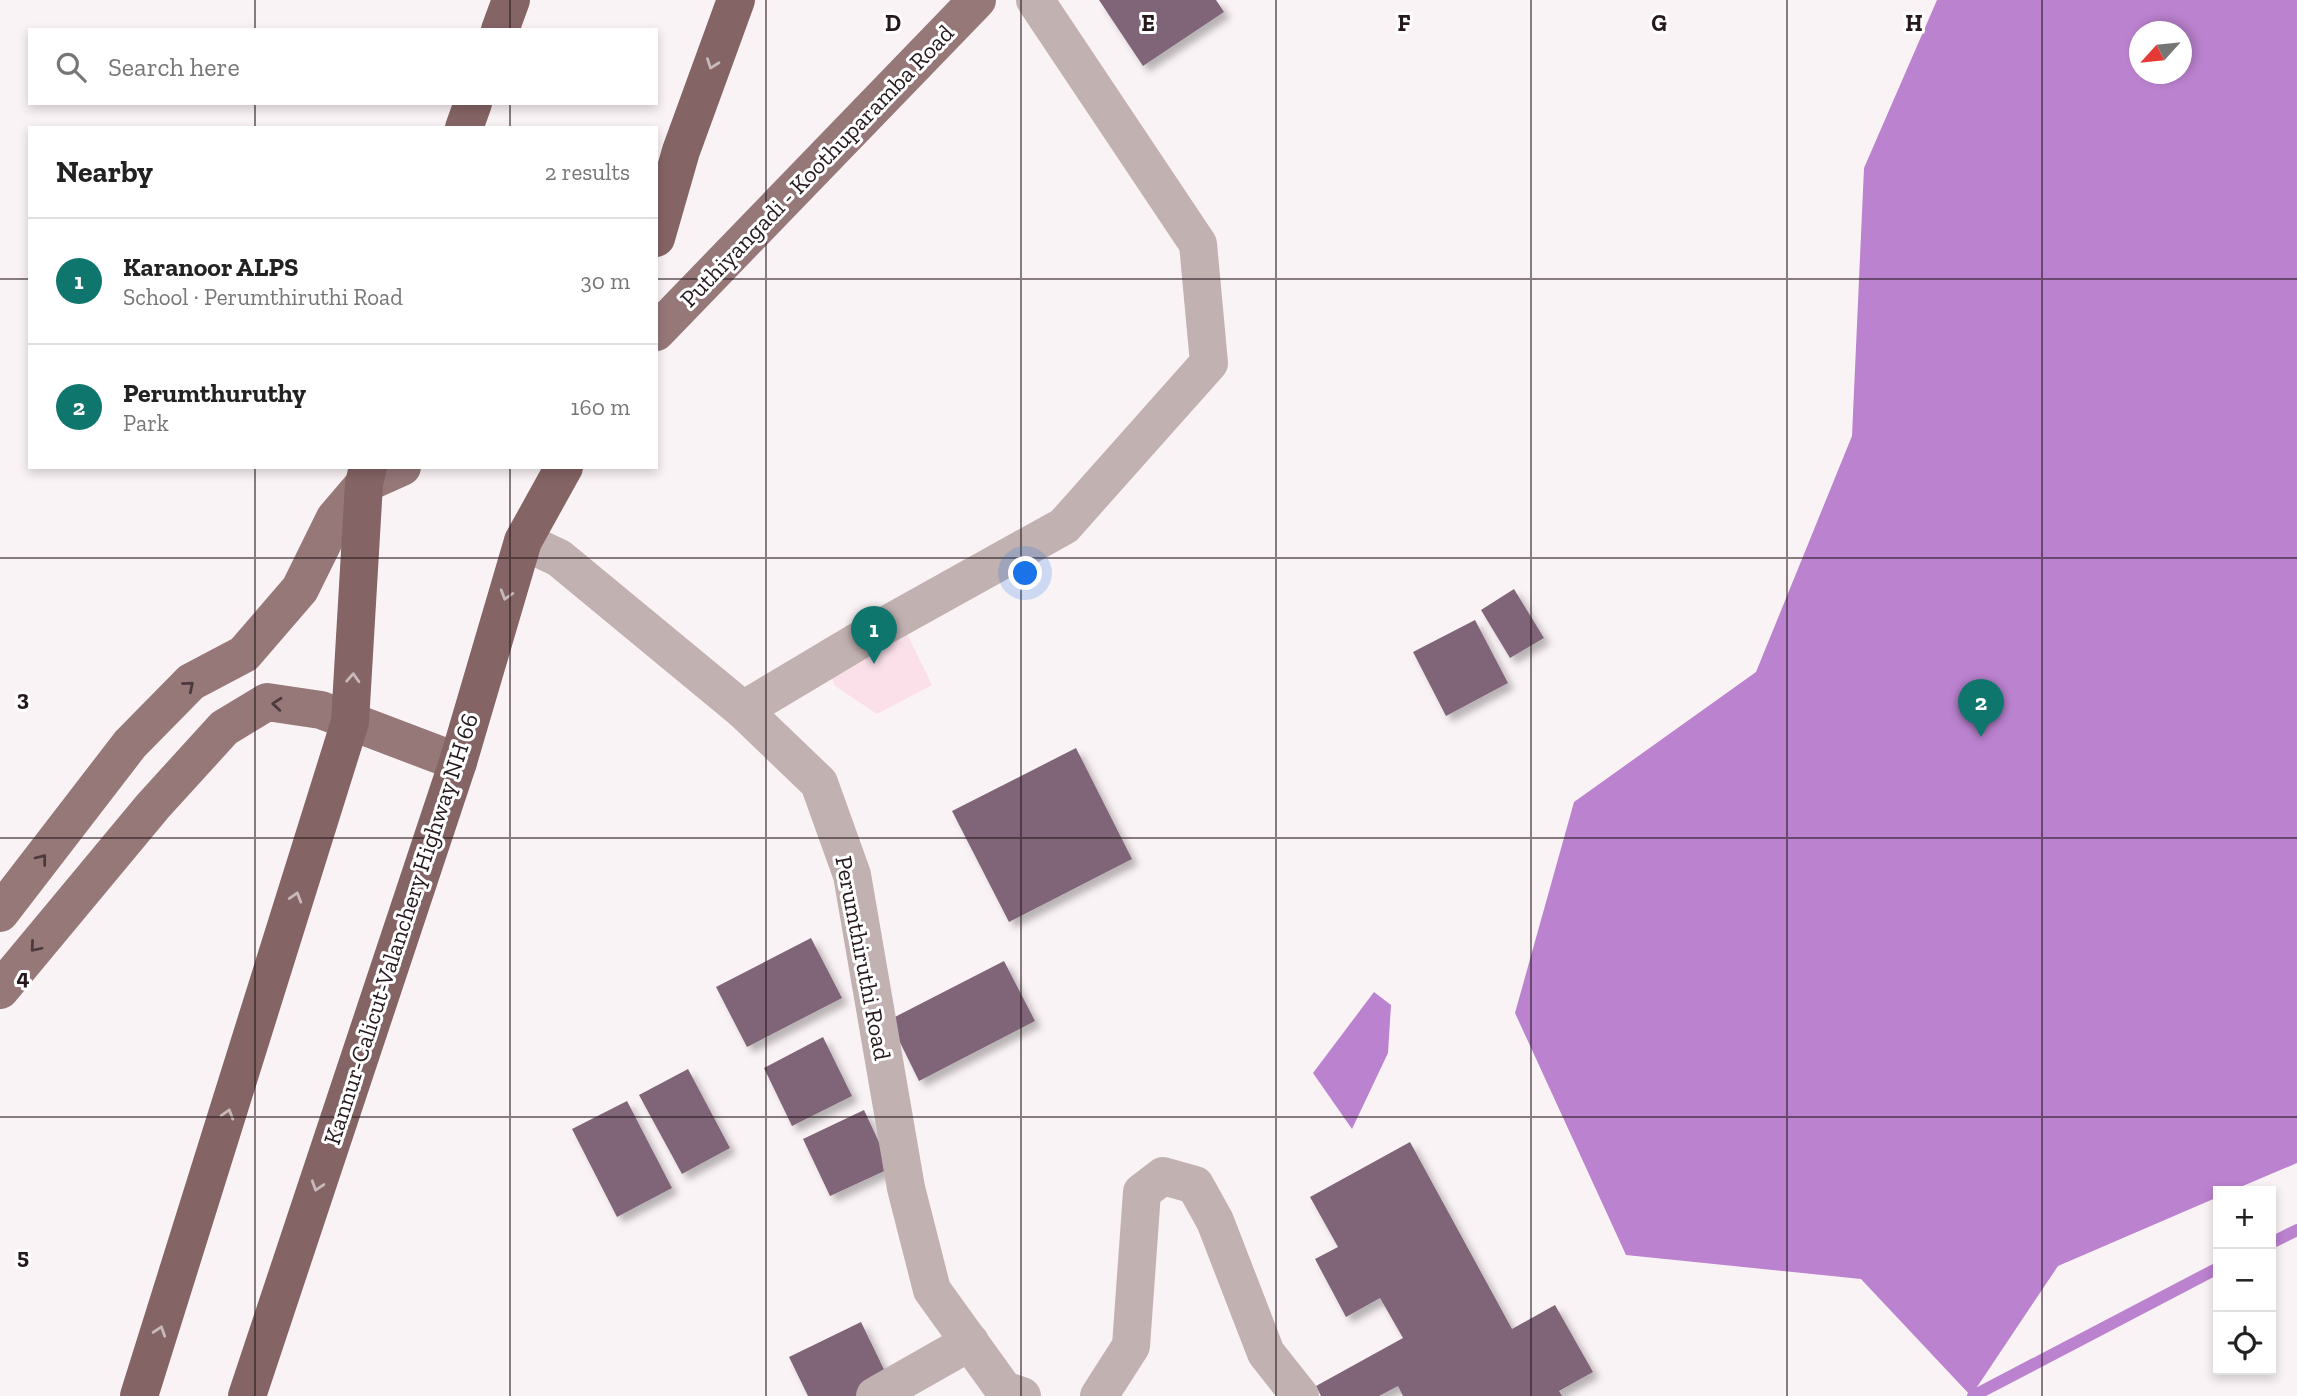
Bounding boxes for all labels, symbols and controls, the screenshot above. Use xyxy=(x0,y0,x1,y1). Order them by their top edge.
text: D xyxy=(885,9,901,37)
text: E xyxy=(1141,9,1155,37)
text: F xyxy=(1397,9,1411,37)
text: G xyxy=(1651,9,1667,37)
text: H xyxy=(1905,9,1923,37)
street label: Puthiyangadi - Koothuparamba Road xyxy=(674,18,960,313)
north arrow xyxy=(2129,21,2192,84)
search box xyxy=(28,28,658,105)
icon: search xyxy=(52,48,90,86)
text: Search here xyxy=(108,51,240,83)
one-way arrow xyxy=(706,58,720,70)
text: Nearby xyxy=(56,154,153,190)
text: 2 results xyxy=(545,158,630,186)
text: Karanoor ALPS xyxy=(123,251,299,283)
text: 1 xyxy=(74,267,84,295)
text: 30 m xyxy=(580,267,630,295)
text: School · Perumthiruthi Road xyxy=(123,283,403,311)
text: Perumthuruthy xyxy=(123,377,306,409)
text: 2 xyxy=(73,393,85,421)
text: 160 m xyxy=(571,393,630,421)
text: Park xyxy=(123,409,169,437)
your location xyxy=(1008,556,1042,590)
one-way arrow xyxy=(499,589,514,601)
pin: 1 xyxy=(851,606,897,664)
one-way arrow xyxy=(345,672,360,683)
pin: 2 xyxy=(1958,679,2004,737)
one-way arrow xyxy=(181,682,194,694)
text: 3 xyxy=(17,684,29,712)
one-way arrow xyxy=(271,697,282,712)
street label: Kannur-Calicut-Valanchery Highway NH 66 xyxy=(317,710,484,1148)
street label: Perumthiruthi Road xyxy=(829,853,898,1063)
one-way arrow xyxy=(33,854,46,866)
one-way arrow xyxy=(287,891,302,903)
one-way arrow xyxy=(31,940,44,952)
text: 4 xyxy=(16,963,30,991)
one-way arrow xyxy=(220,1108,234,1121)
one-way arrow xyxy=(311,1179,325,1191)
map controls xyxy=(2213,1186,2276,1375)
button: + xyxy=(2213,1186,2276,1249)
text: 5 xyxy=(17,1242,29,1270)
button: − xyxy=(2213,1249,2276,1312)
button: locate xyxy=(2213,1312,2276,1375)
one-way arrow xyxy=(151,1325,166,1337)

